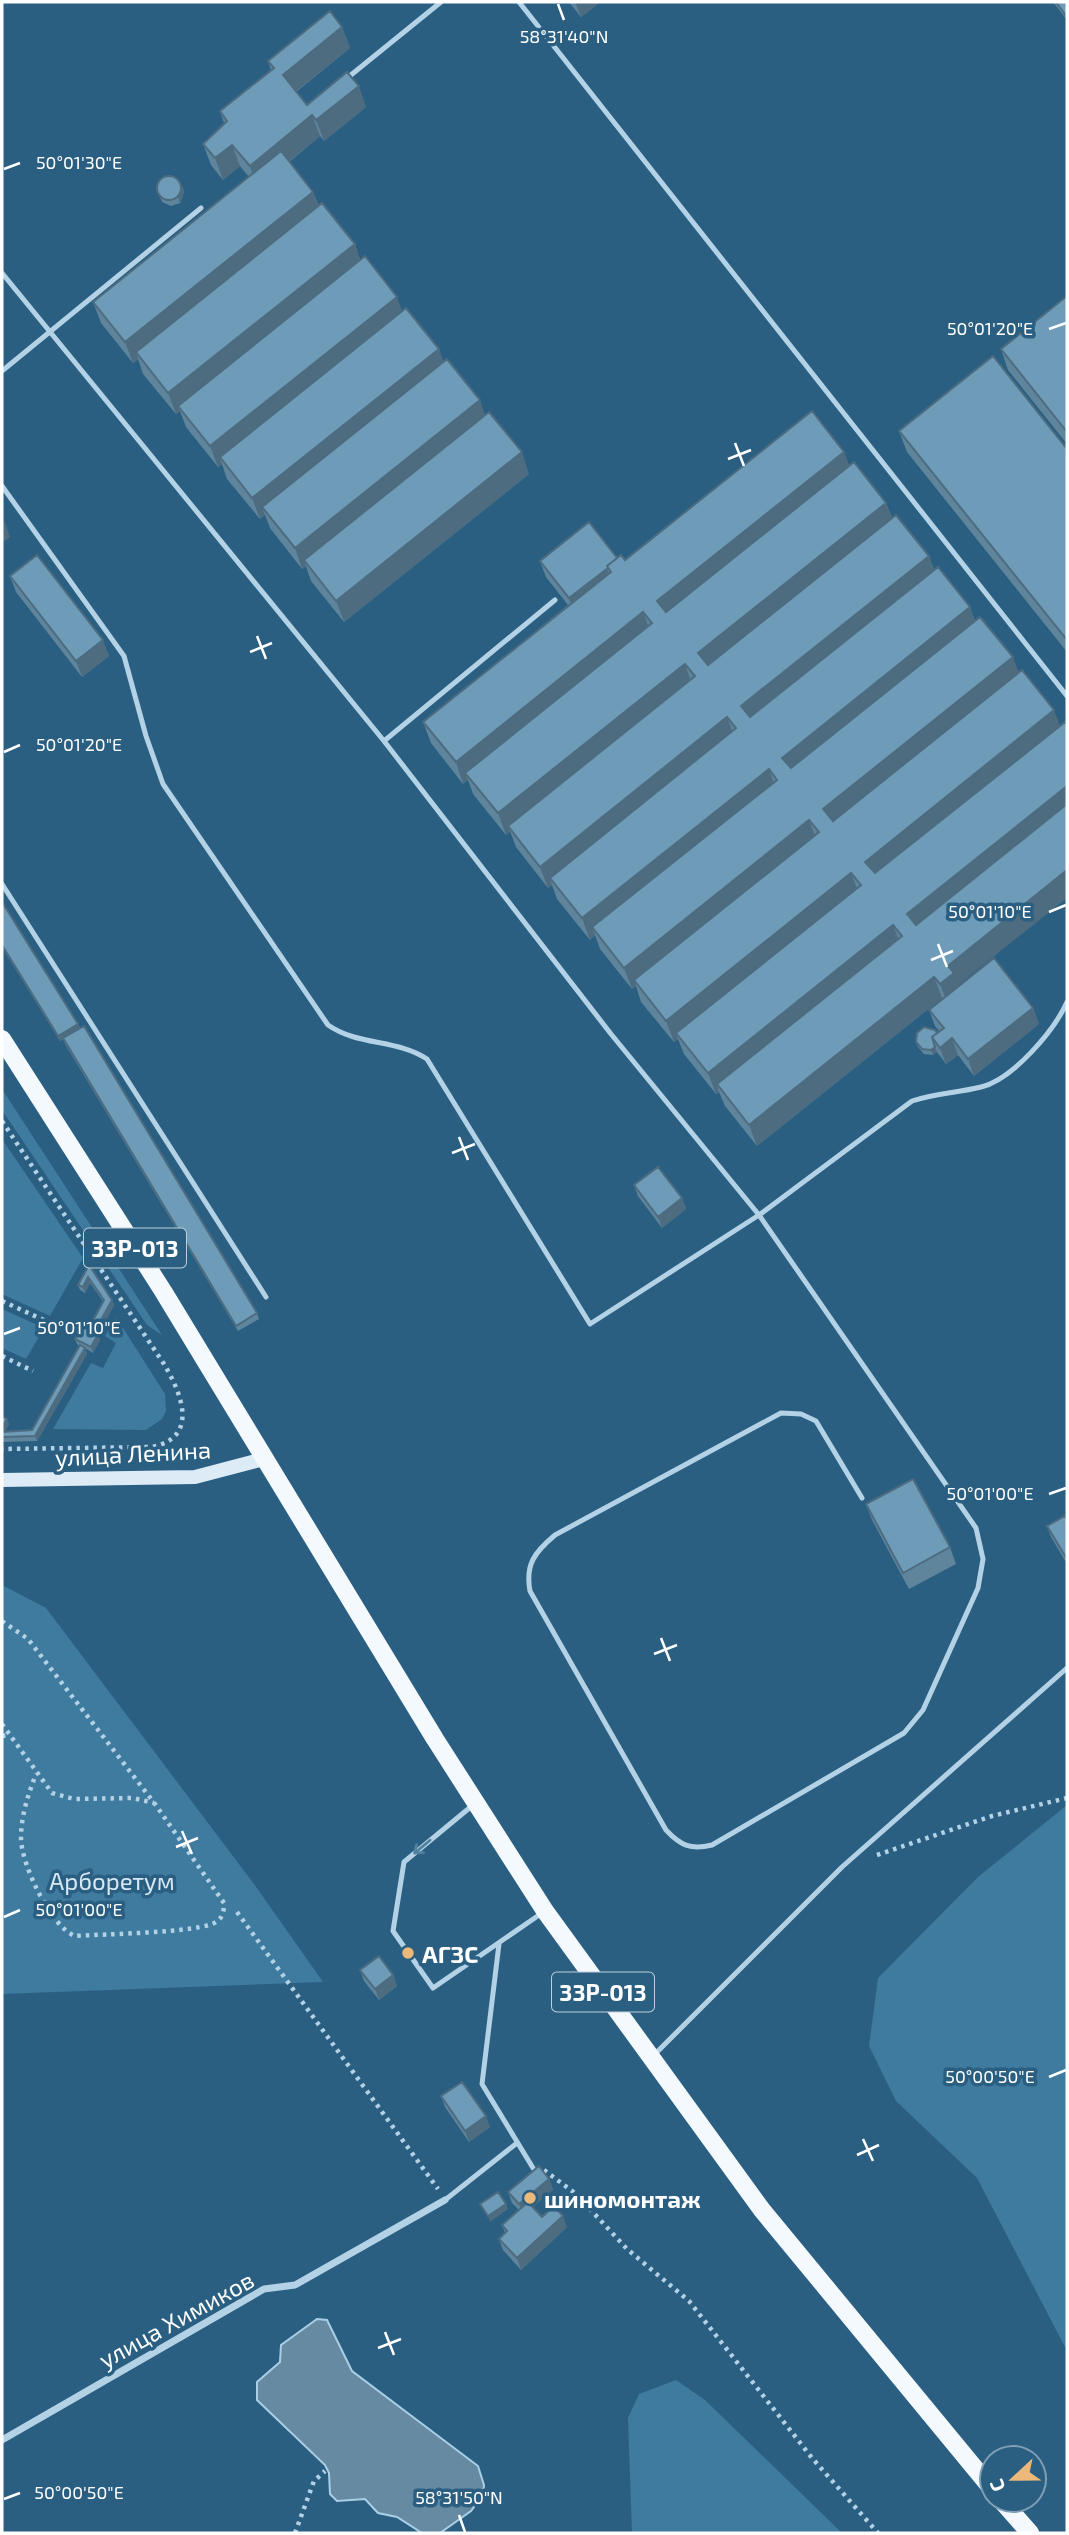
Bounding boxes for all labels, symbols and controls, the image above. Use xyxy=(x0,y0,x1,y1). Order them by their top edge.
text: 58°31'40"N xyxy=(520,25,608,47)
text: 50°01'30"E xyxy=(36,151,122,173)
text: 50°01'20"E xyxy=(947,317,1033,339)
text: 50°01'20"E xyxy=(36,733,122,755)
text: 50°01'10"E xyxy=(948,900,1032,922)
road number: 33Р-013 xyxy=(84,1228,186,1268)
text: 50°01'10"E xyxy=(37,1316,121,1338)
street label: улица Ленина xyxy=(54,1434,212,1473)
text: 50°01'00"E xyxy=(947,1482,1033,1504)
one-way arrow xyxy=(414,1839,432,1855)
park label: Арборетум xyxy=(49,1866,175,1896)
text: 50°01'00"E xyxy=(36,1898,122,1920)
place label: АГЗС xyxy=(422,1939,478,1968)
marker: АГЗС xyxy=(400,1945,416,1961)
road number: 33Р-013 xyxy=(552,1972,654,2011)
text: 50°00'50"E xyxy=(945,2065,1035,2087)
place label: шиномонтаж xyxy=(544,2184,701,2213)
marker: шиномонтаж xyxy=(522,2190,538,2206)
street label: улица Химиков xyxy=(93,2264,259,2374)
north arrow xyxy=(978,2444,1048,2514)
text: С xyxy=(984,2476,1010,2495)
text: 50°00'50"E xyxy=(34,2481,124,2503)
text: 58°31'50"N xyxy=(415,2486,503,2508)

